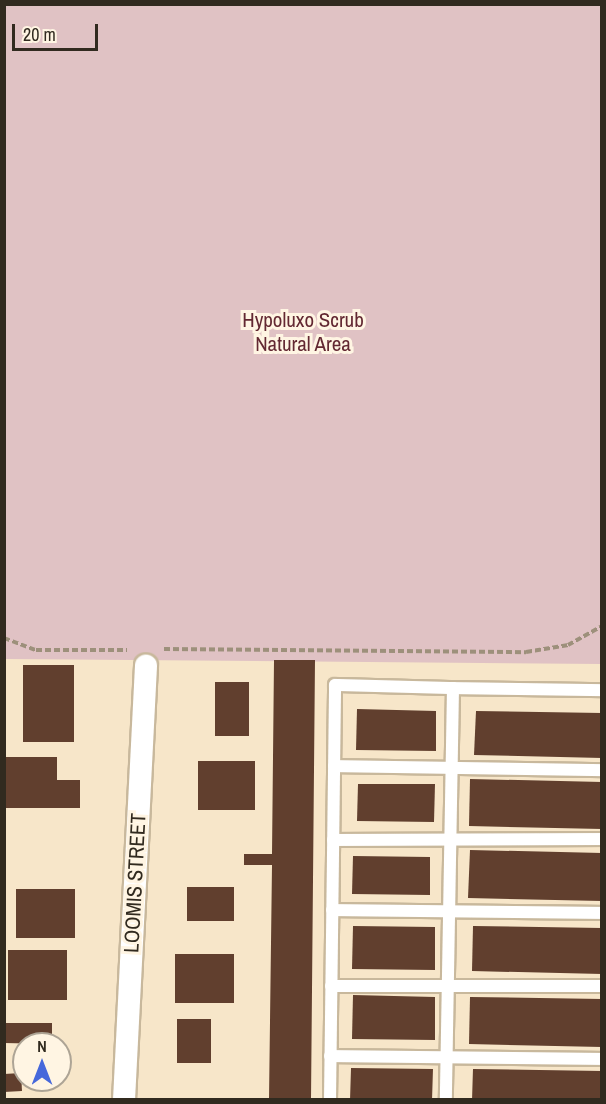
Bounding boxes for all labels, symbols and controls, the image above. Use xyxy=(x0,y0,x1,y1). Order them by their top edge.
scale bar xyxy=(15,12,100,50)
text: 20 m xyxy=(23,22,56,47)
park label: Hypoluxo Scrub Natural Area xyxy=(242,307,364,357)
street label: LOOMIS STREET xyxy=(119,813,151,953)
north arrow xyxy=(12,1032,72,1092)
text: N xyxy=(37,1035,47,1057)

